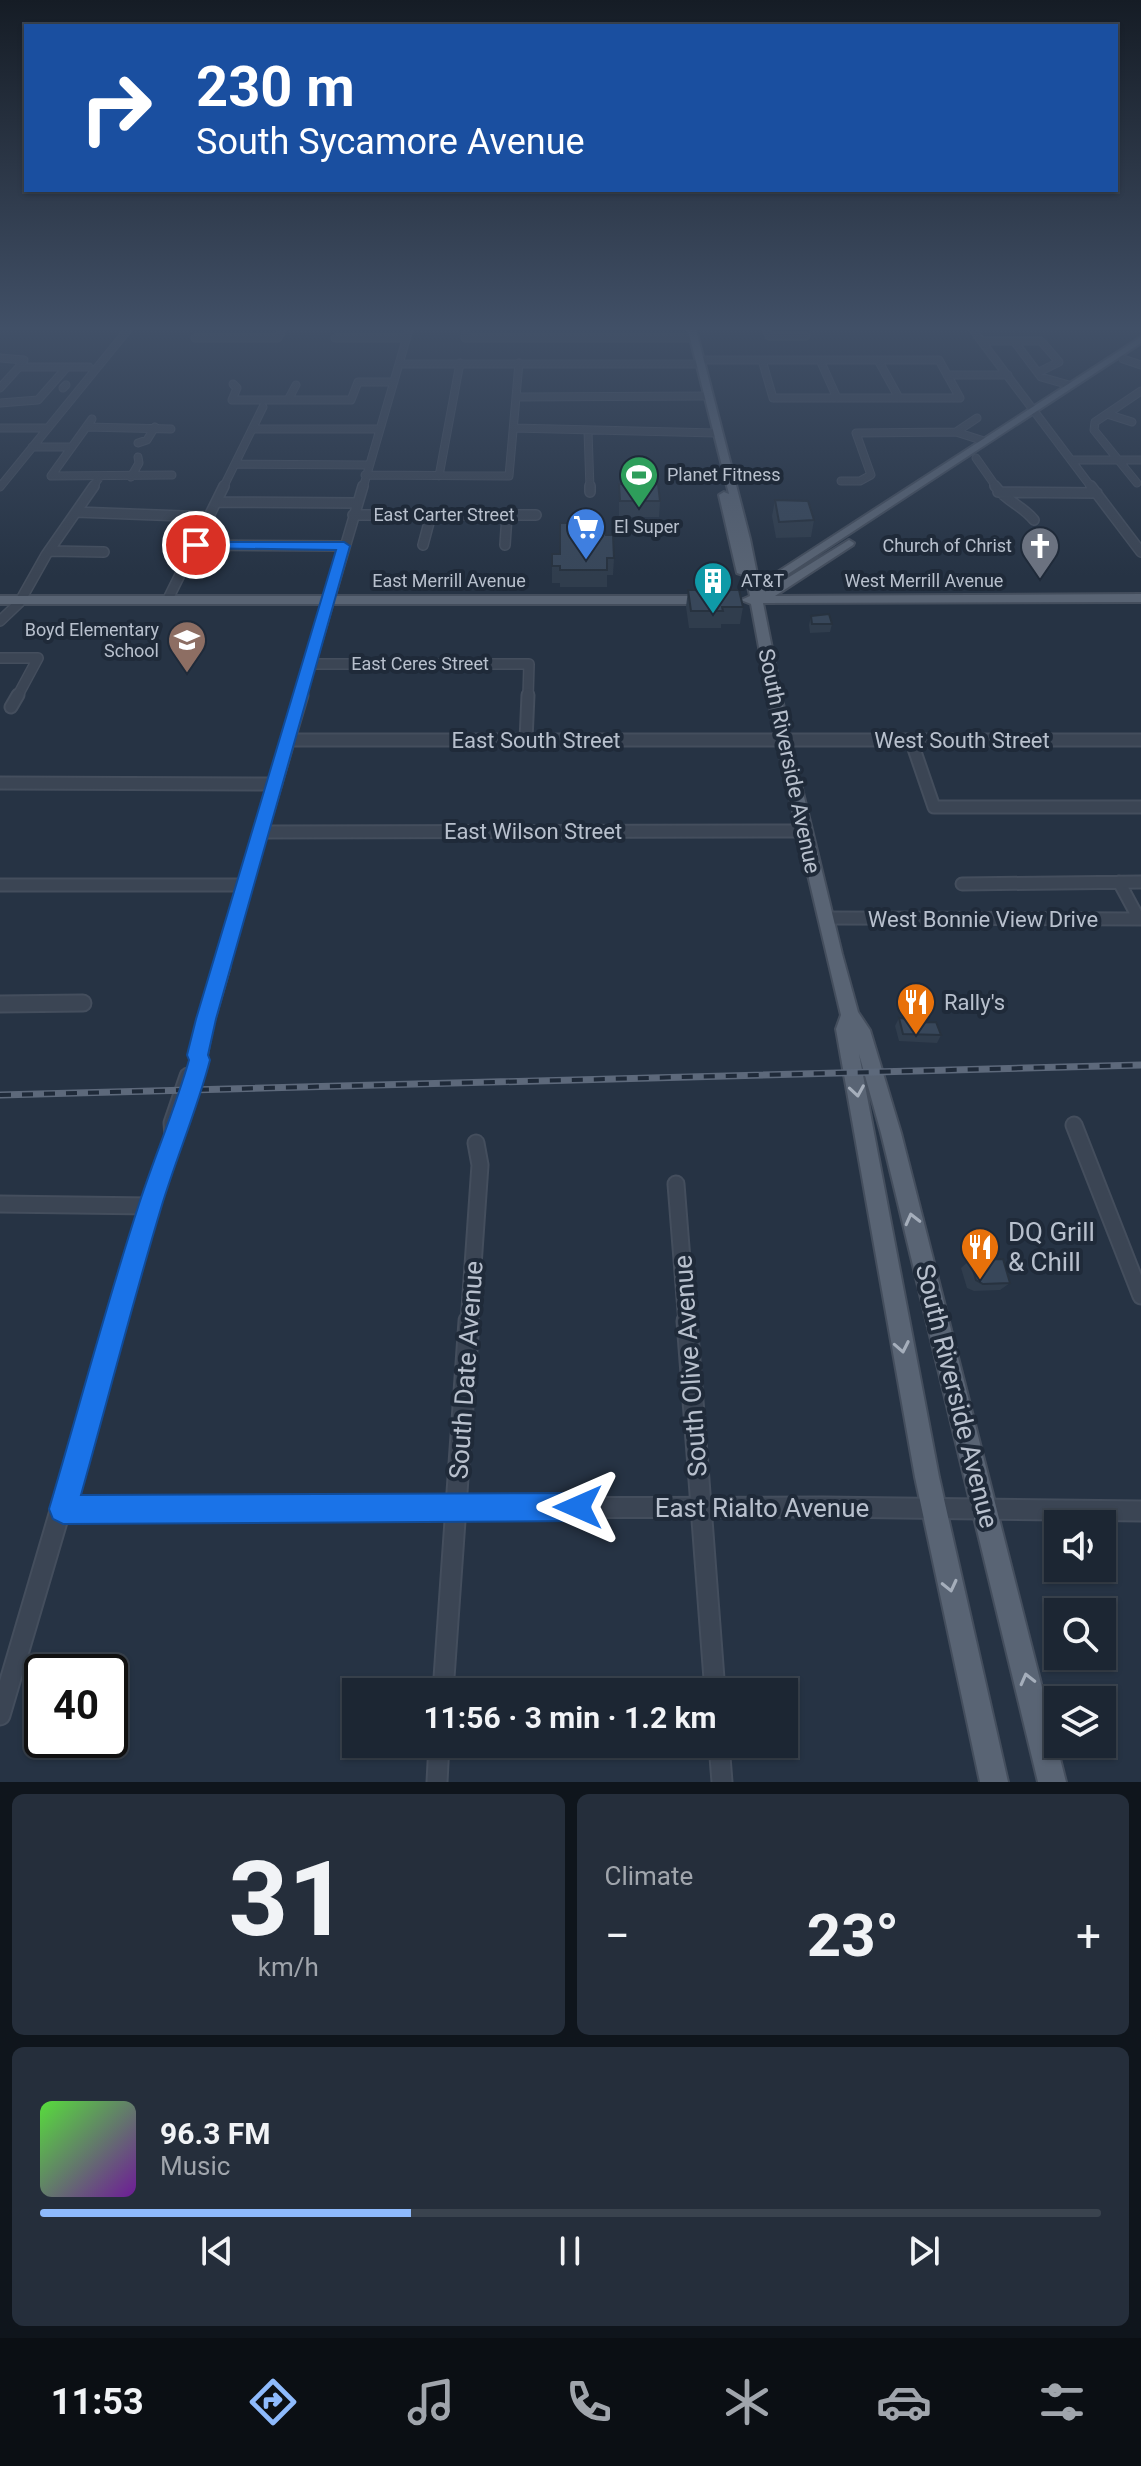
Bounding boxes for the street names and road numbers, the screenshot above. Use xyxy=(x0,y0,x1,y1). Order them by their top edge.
street label: East Carter Street xyxy=(373,504,515,525)
street label: East Merrill Avenue xyxy=(372,570,526,591)
street label: West Merrill Avenue xyxy=(845,570,1003,591)
street label: South Riverside Avenue xyxy=(753,646,826,876)
street label: East Ceres Street xyxy=(351,653,489,674)
street label: East South Street xyxy=(451,728,621,753)
street label: West South Street xyxy=(874,728,1050,753)
street label: East Wilson Street xyxy=(444,819,622,844)
street label: West Bonnie View Drive xyxy=(868,907,1098,932)
street label: South Olive Avenue xyxy=(667,1254,713,1478)
street label: South Date Avenue xyxy=(443,1260,489,1480)
street label: South Riverside Avenue xyxy=(910,1261,1004,1531)
street label: East Rialto Avenue xyxy=(655,1493,869,1523)

